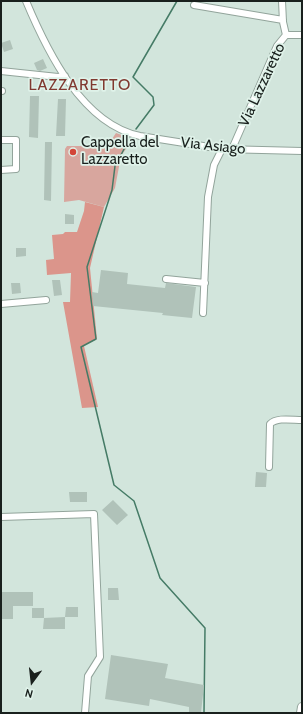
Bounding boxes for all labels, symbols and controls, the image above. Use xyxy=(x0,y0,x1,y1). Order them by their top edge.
street label: Via Lazzaretto xyxy=(235,40,289,130)
district label: LAZZARETTO xyxy=(29,75,131,95)
place label: Cappella del Lazzaretto xyxy=(81,134,159,169)
street label: Via Asiago xyxy=(180,134,246,158)
marker: Cappella del Lazzaretto xyxy=(68,147,78,157)
north arrow xyxy=(12,662,52,702)
text: N xyxy=(23,686,34,701)

